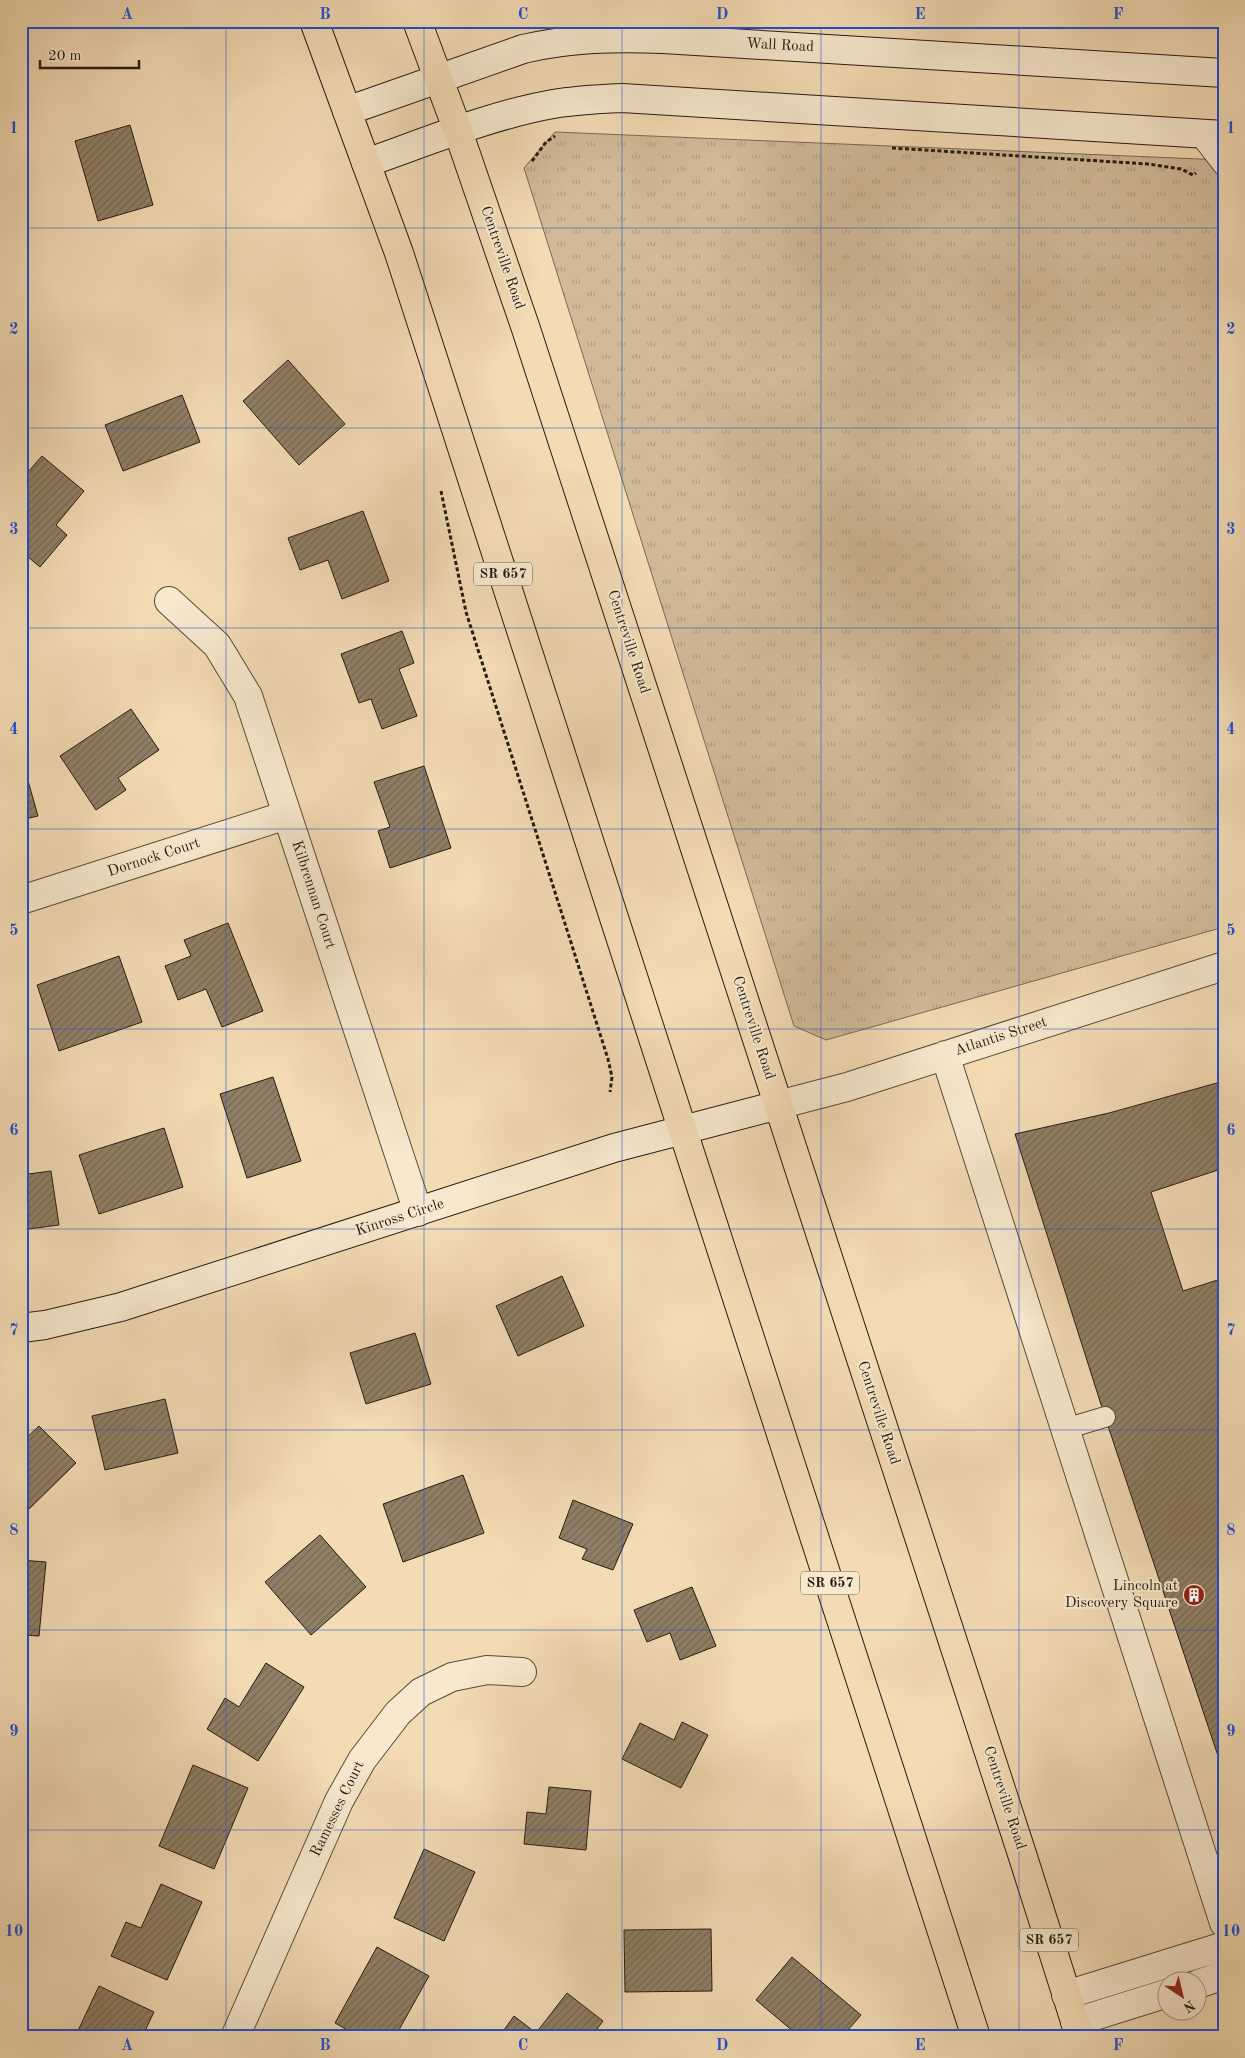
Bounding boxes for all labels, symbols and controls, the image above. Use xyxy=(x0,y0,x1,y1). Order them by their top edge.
text: A xyxy=(121,7,133,23)
text: B xyxy=(319,7,331,23)
text: C xyxy=(518,7,528,23)
text: D xyxy=(716,7,728,23)
text: E xyxy=(914,7,926,23)
text: F xyxy=(1113,7,1124,23)
street label: Wall Road xyxy=(746,37,814,55)
scale bar xyxy=(40,38,139,70)
text: 20 m xyxy=(48,49,82,64)
text: 1 xyxy=(9,121,19,137)
text: 1 xyxy=(1226,121,1236,137)
street label: Centreville Road xyxy=(477,205,527,312)
text: 2 xyxy=(9,322,19,338)
text: 2 xyxy=(1226,322,1236,338)
text: 3 xyxy=(9,522,19,538)
text: 3 xyxy=(1226,522,1236,538)
road number: SR 657 xyxy=(474,562,532,586)
street label: Centreville Road xyxy=(604,588,652,696)
text: 4 xyxy=(9,722,19,738)
text: 4 xyxy=(1226,722,1236,738)
street label: Dornock Court xyxy=(106,836,202,880)
street label: Kilbrennan Court xyxy=(288,839,338,951)
text: 5 xyxy=(9,923,19,939)
text: 5 xyxy=(1226,923,1236,939)
street label: Centreville Road xyxy=(729,974,777,1082)
street label: Atlantis Street xyxy=(953,1015,1049,1059)
text: 6 xyxy=(9,1123,19,1139)
text: 6 xyxy=(1226,1123,1236,1139)
street label: Kinross Circle xyxy=(354,1197,446,1239)
text: 7 xyxy=(9,1323,19,1339)
text: 7 xyxy=(1226,1323,1236,1339)
street label: Centreville Road xyxy=(854,1359,902,1467)
text: 8 xyxy=(9,1523,19,1539)
text: 8 xyxy=(1226,1523,1236,1539)
road number: SR 657 xyxy=(801,1572,859,1595)
place label: Lincoln at Discovery Square xyxy=(1065,1579,1178,1611)
building icon: Lincoln at Discovery Square xyxy=(1182,1583,1206,1607)
text: 9 xyxy=(9,1724,19,1740)
text: 9 xyxy=(1226,1724,1236,1740)
street label: Centreville Road xyxy=(980,1744,1028,1852)
street label: Ramesses Court xyxy=(308,1759,368,1859)
text: 10 xyxy=(5,1924,23,1940)
text: 10 xyxy=(1222,1924,1240,1940)
road number: SR 657 xyxy=(1020,1928,1078,1952)
north arrow xyxy=(1158,1970,1208,2020)
text: N xyxy=(1180,1997,1197,2015)
text: A xyxy=(121,2038,133,2054)
text: B xyxy=(319,2038,331,2054)
text: C xyxy=(518,2038,528,2054)
text: D xyxy=(716,2038,728,2054)
text: E xyxy=(914,2038,926,2054)
text: F xyxy=(1113,2038,1124,2054)

